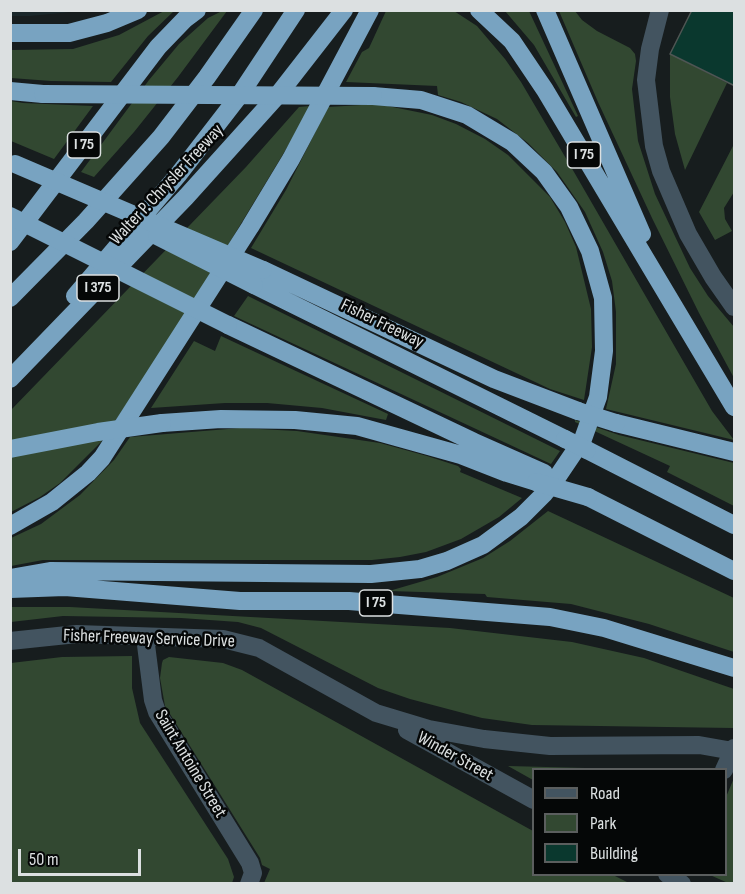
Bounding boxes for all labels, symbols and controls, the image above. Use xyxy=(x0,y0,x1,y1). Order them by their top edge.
street label: Walter P. Chrysler Freeway xyxy=(106,120,228,250)
road number: I 75 xyxy=(68,132,100,158)
road number: I 75 xyxy=(568,142,600,168)
road number: I 375 xyxy=(77,275,119,301)
street label: Fisher Freeway xyxy=(337,295,427,353)
road number: I 75 xyxy=(360,590,392,616)
street label: Fisher Freeway Service Drive xyxy=(63,625,235,653)
street label: Saint Antoine Street xyxy=(149,706,231,822)
street label: Winder Street xyxy=(413,727,497,787)
legend xyxy=(532,768,727,876)
text: Road xyxy=(590,783,620,804)
text: Park xyxy=(590,813,616,834)
scale bar xyxy=(21,837,144,875)
text: Building xyxy=(590,843,638,864)
text: 50 m xyxy=(29,849,59,870)

